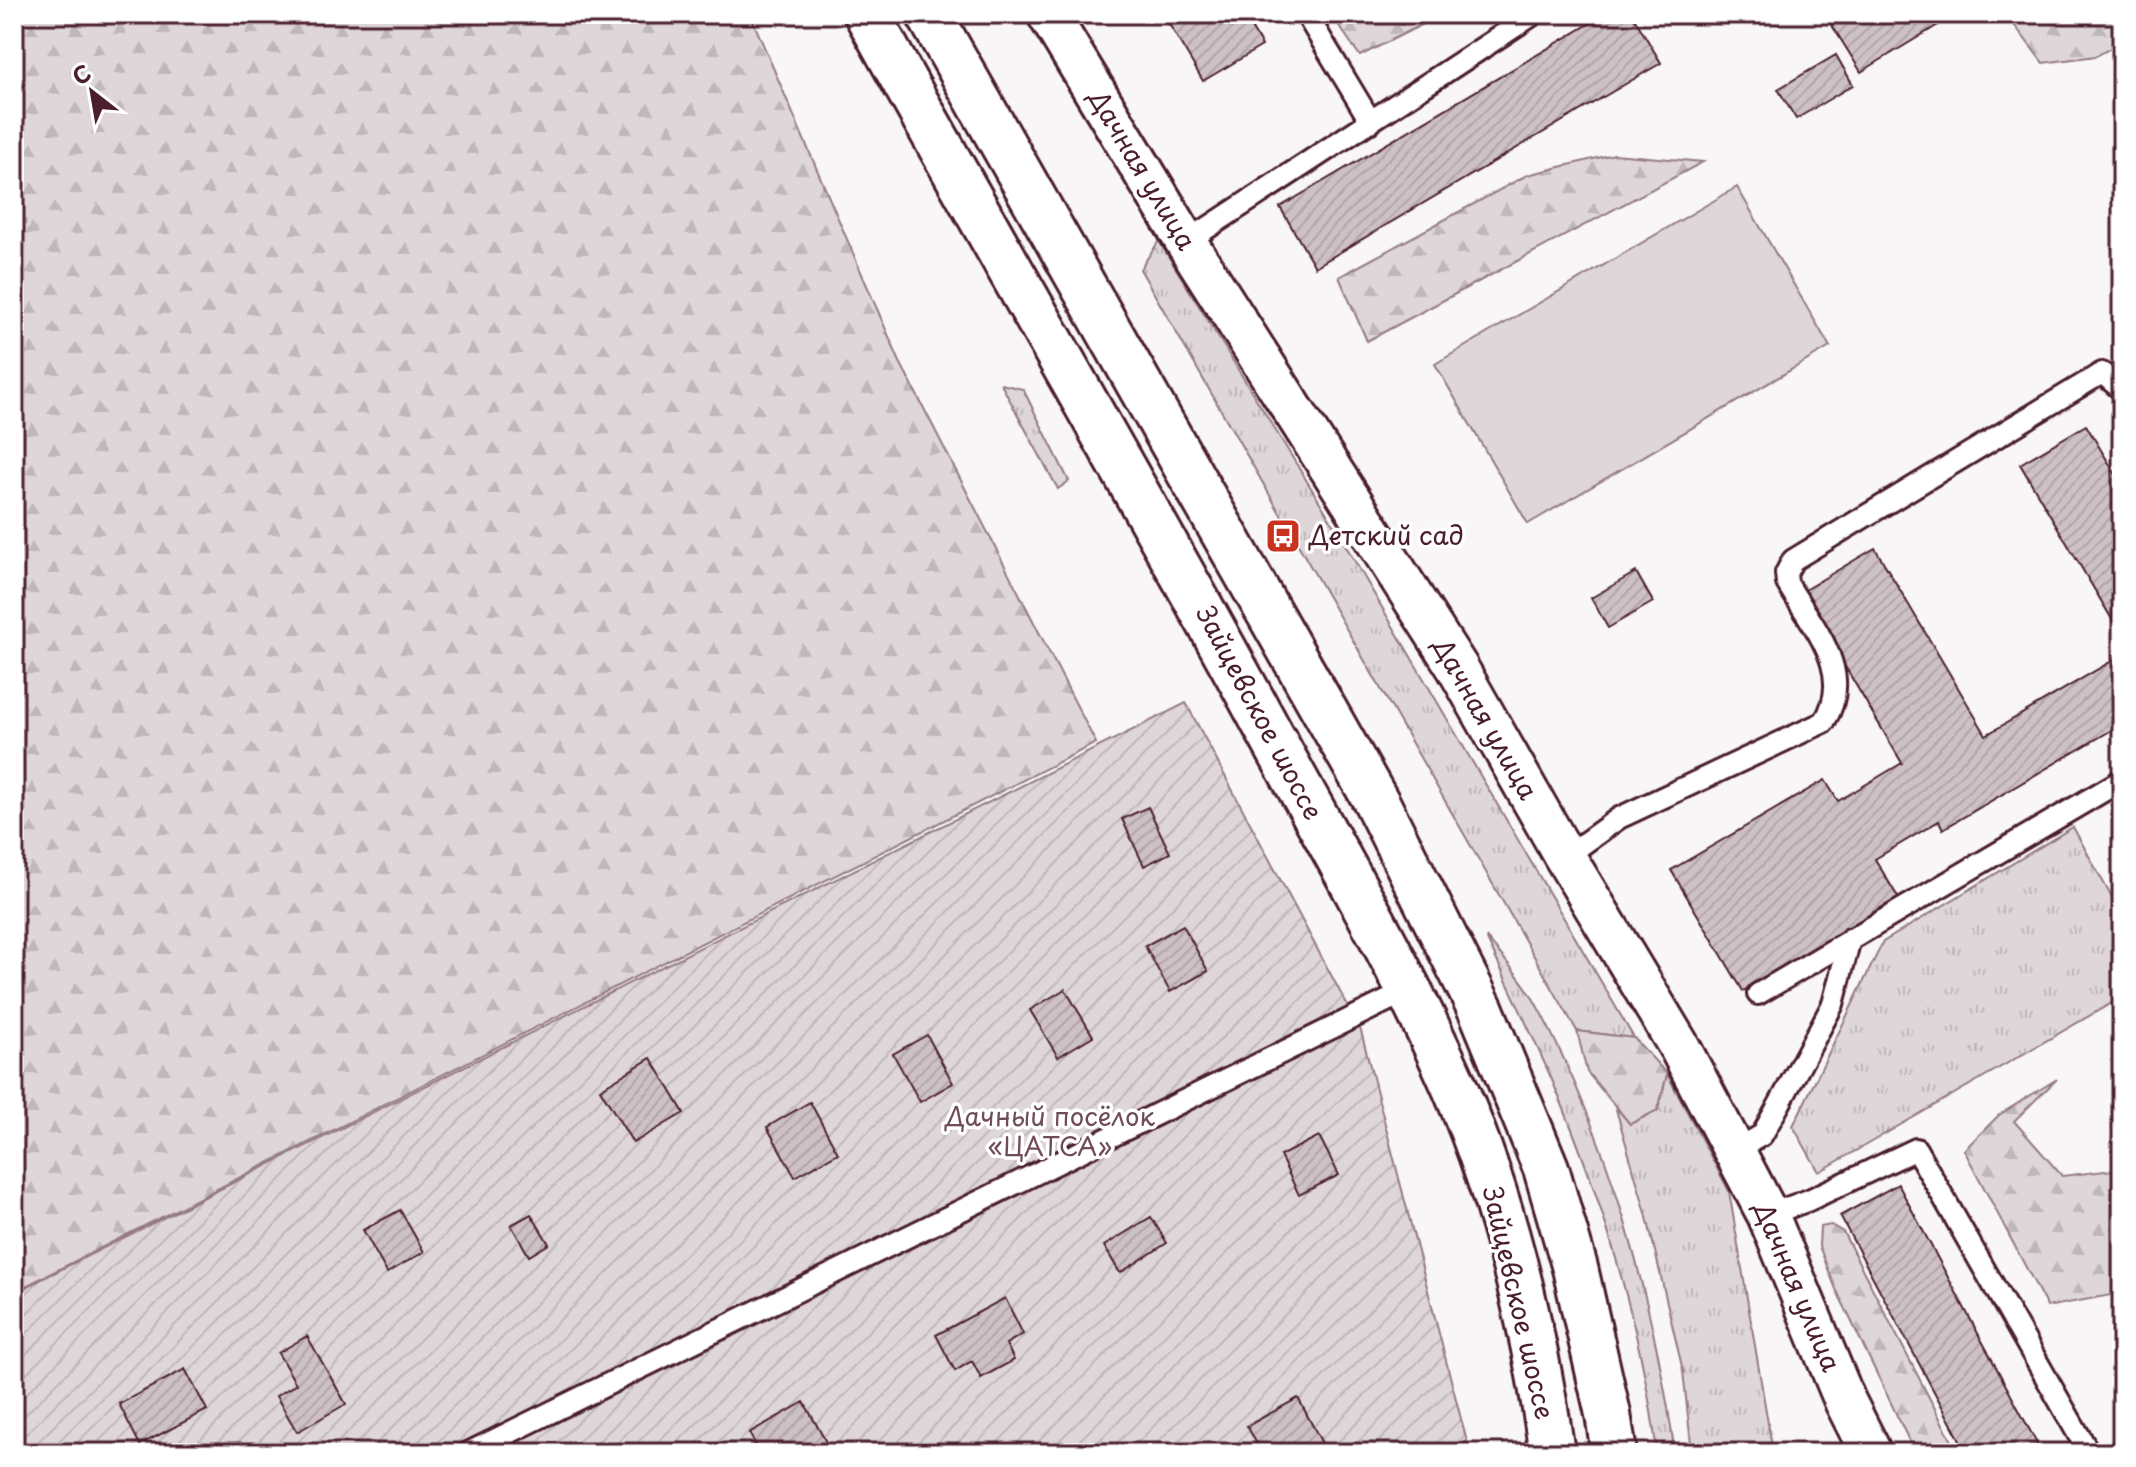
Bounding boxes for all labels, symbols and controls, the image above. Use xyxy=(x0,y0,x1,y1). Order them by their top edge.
north arrow xyxy=(52,52,132,132)
text: С xyxy=(65,55,97,92)
street label: Дачная улица xyxy=(1079,81,1207,257)
place label: Детский сад xyxy=(1308,515,1464,554)
bus stop icon: Детский сад xyxy=(1264,517,1302,555)
street label: Зайцевское шоссе xyxy=(1187,598,1333,827)
street label: Дачная улица xyxy=(1424,629,1549,807)
park label: Дачный посёлок «ЦАТСА» xyxy=(944,1096,1156,1165)
street label: Зайцевское шоссе xyxy=(1474,1182,1565,1423)
street label: Дачная улица xyxy=(1745,1194,1852,1378)

